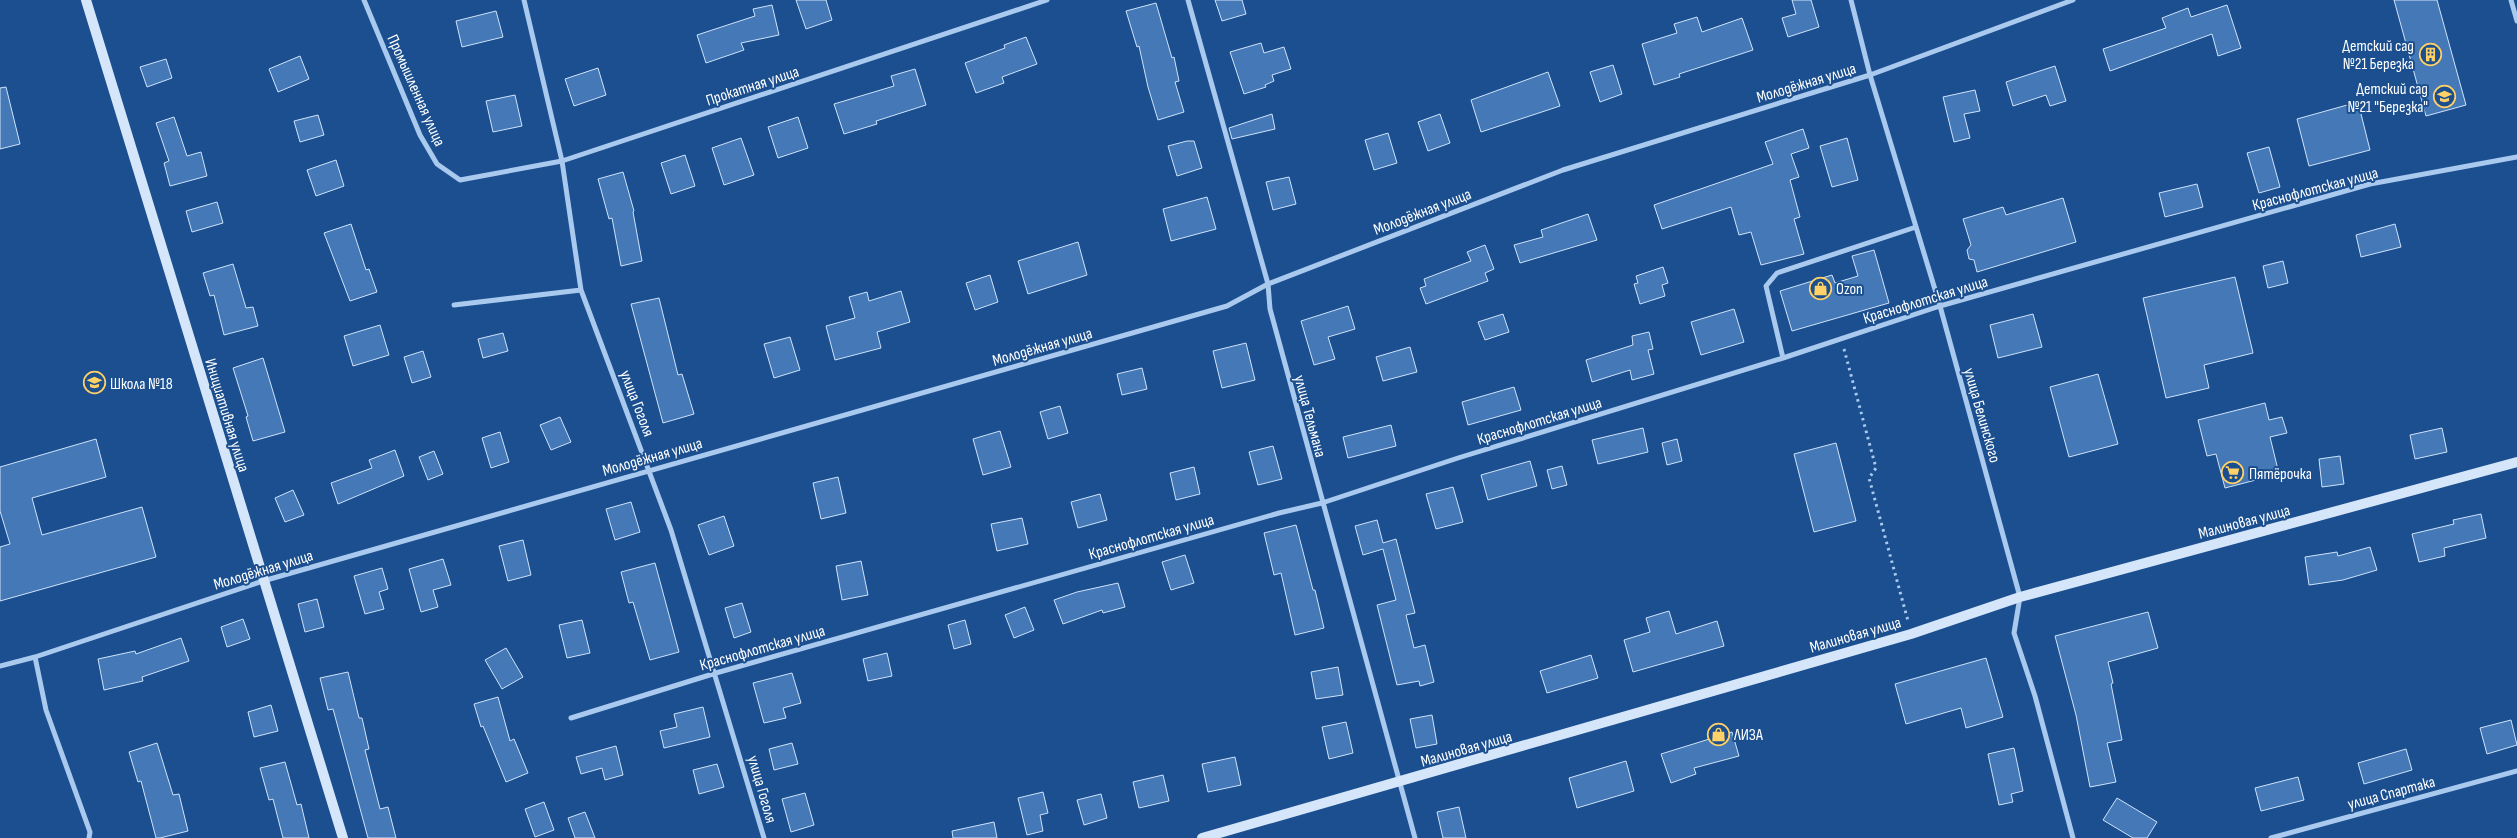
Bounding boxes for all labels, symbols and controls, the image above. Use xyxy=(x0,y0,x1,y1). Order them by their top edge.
street label: Промышленная улица xyxy=(383,32,449,149)
place label: Детский сад №21 Березка xyxy=(2342,37,2414,74)
building icon: Детский сад №21 Березка xyxy=(2418,42,2442,66)
street label: Молодёжная улица xyxy=(1754,59,1858,108)
street label: Прокатная улица xyxy=(704,62,801,110)
place label: Детский сад №21 "Березка" xyxy=(2347,80,2428,117)
school or university icon: Детский сад №21 "Березка" xyxy=(2432,85,2456,109)
street label: Краснофлотская улица xyxy=(2250,164,2380,215)
street label: Молодёжная улица xyxy=(1371,185,1474,240)
street label: Краснофлотская улица xyxy=(1861,272,1990,328)
shop icon: Ozon xyxy=(1808,276,1832,300)
place label: Ozon xyxy=(1836,280,1863,299)
street label: Молодёжная улица xyxy=(990,324,1095,371)
street label: Инициативная улица xyxy=(200,356,253,474)
street label: улица Белинского xyxy=(1959,366,2004,465)
street label: улица Гоголя xyxy=(615,368,658,439)
school or university icon: Школа №18 xyxy=(82,371,106,395)
street label: улица Тельмана xyxy=(1289,373,1330,460)
place label: Школа №18 xyxy=(110,375,173,394)
street label: Краснофлотская улица xyxy=(1475,393,1604,449)
street label: Молодёжная улица xyxy=(600,434,705,481)
supermarket icon: Пятёрочка xyxy=(2221,461,2245,485)
place label: Пятёрочка xyxy=(2249,465,2312,484)
street label: Малиновая улица xyxy=(2196,501,2292,544)
street label: Краснофлотская улица xyxy=(1087,510,1216,564)
street label: Молодёжная улица xyxy=(211,546,315,595)
street label: Малиновая улица xyxy=(1808,613,1903,658)
street label: Краснофлотская улица xyxy=(698,621,827,675)
shop icon: ЛИЗА xyxy=(1706,722,1730,746)
place label: ЛИЗА xyxy=(1733,726,1763,745)
street label: Малиновая улица xyxy=(1419,727,1514,772)
street label: улица Гоголя xyxy=(743,753,780,825)
street label: улица Спартака xyxy=(2346,773,2437,814)

